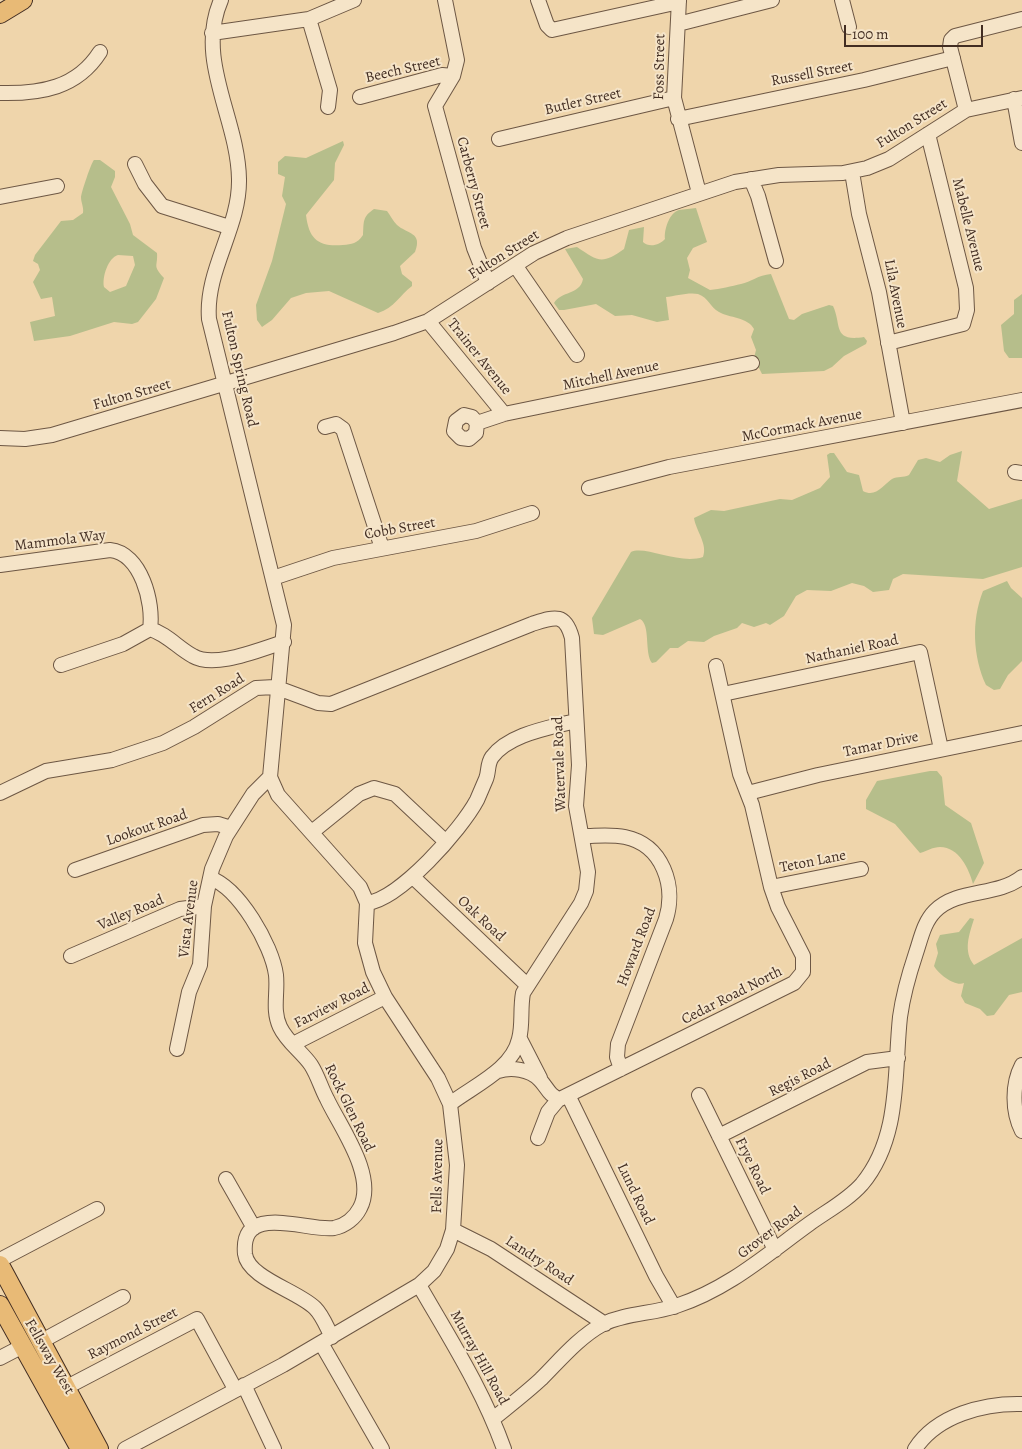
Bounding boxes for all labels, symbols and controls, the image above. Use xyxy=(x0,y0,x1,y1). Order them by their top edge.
scale bar xyxy=(847,15,986,47)
text: 100 m xyxy=(852,24,889,44)
street label: Foss Street xyxy=(650,34,670,100)
street label: Beech Street xyxy=(364,53,442,87)
street label: Russell Street xyxy=(770,57,854,91)
street label: Butler Street xyxy=(543,84,623,120)
street label: Fulton Street xyxy=(873,95,951,153)
street label: Carberry Street xyxy=(452,135,494,231)
street label: Mabelle Avenue xyxy=(948,176,988,274)
street label: Fulton Street xyxy=(465,226,543,284)
street label: Lila Avenue xyxy=(879,258,911,330)
street label: Fulton Spring Road xyxy=(217,309,261,429)
street label: Trainer Avenue xyxy=(443,315,515,399)
street label: Mitchell Avenue xyxy=(561,357,661,395)
street label: Fulton Street xyxy=(91,375,173,415)
street label: McCormack Avenue xyxy=(740,406,864,446)
street label: Cobb Street xyxy=(363,514,437,544)
street label: Mammola Way xyxy=(13,526,107,556)
street label: Nathaniel Road xyxy=(804,631,900,669)
street label: Fern Road xyxy=(186,670,248,718)
street label: Watervale Road xyxy=(549,716,571,812)
street label: Tamar Drive xyxy=(842,728,920,762)
street label: Lookout Road xyxy=(104,806,190,850)
street label: Teton Lane xyxy=(778,847,848,877)
street label: Vista Avenue xyxy=(175,879,203,959)
street label: Valley Road xyxy=(95,891,167,935)
street label: Oak Road xyxy=(453,892,509,946)
street label: Howard Road xyxy=(614,905,660,989)
street label: Cedar Road North xyxy=(679,963,785,1029)
street label: Farview Road xyxy=(291,979,373,1033)
street label: Regis Road xyxy=(766,1055,834,1101)
street label: Rock Glen Road xyxy=(320,1061,378,1155)
street label: Frye Road xyxy=(731,1135,773,1197)
street label: Fells Avenue xyxy=(428,1138,448,1214)
street label: Lund Road xyxy=(612,1160,658,1228)
street label: Grover Road xyxy=(734,1203,806,1263)
street label: Landry Road xyxy=(502,1232,576,1290)
street label: Raymond Street xyxy=(85,1304,181,1364)
street label: Murray Hill Road xyxy=(446,1308,512,1408)
street label: Fellsway West xyxy=(20,1316,78,1398)

